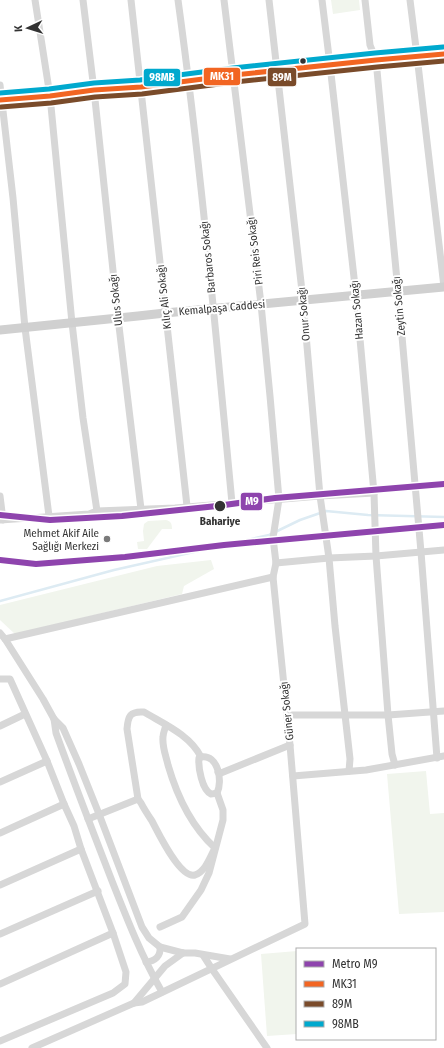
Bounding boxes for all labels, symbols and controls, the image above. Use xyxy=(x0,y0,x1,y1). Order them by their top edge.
north arrow xyxy=(8,8,48,48)
text: K xyxy=(12,24,25,32)
unlabelled marker xyxy=(298,56,308,66)
line badge: MK31 xyxy=(203,67,241,86)
line badge: 89M xyxy=(267,67,297,87)
line badge: 98MB xyxy=(143,68,181,87)
text: MK31 xyxy=(210,70,234,83)
text: 98MB xyxy=(149,71,175,84)
text: 89M xyxy=(272,71,292,84)
street label: Piri Reis Sokağı xyxy=(244,216,266,286)
street label: Barbaros Sokağı xyxy=(198,220,218,294)
street label: Kılıç Ali Sokağı xyxy=(154,264,174,330)
street label: Ulus Sokağı xyxy=(107,274,125,326)
street label: Zeytin Sokağı xyxy=(390,276,408,336)
street label: Hazan Sokağı xyxy=(348,280,366,340)
street label: Onur Sokağı xyxy=(295,286,313,342)
street label: Kemalpaşa Caddesi xyxy=(178,298,266,318)
line badge: M9 xyxy=(240,492,263,511)
text: M9 xyxy=(245,495,259,508)
marker: Bahariye xyxy=(213,499,227,513)
place label: Bahariye xyxy=(200,515,241,528)
place label: Mehmet Akif Aile Sağlığı Merkezi xyxy=(23,527,99,553)
marker: Mehmet Akif Aile Sağlığı Merkezi xyxy=(102,534,112,544)
street label: Güner Sokağı xyxy=(277,681,297,741)
legend xyxy=(296,948,436,1040)
text: Metro M9 xyxy=(332,957,378,971)
text: MK31 xyxy=(332,977,357,991)
text: 89M xyxy=(332,997,352,1011)
text: 98MB xyxy=(332,1017,359,1031)

